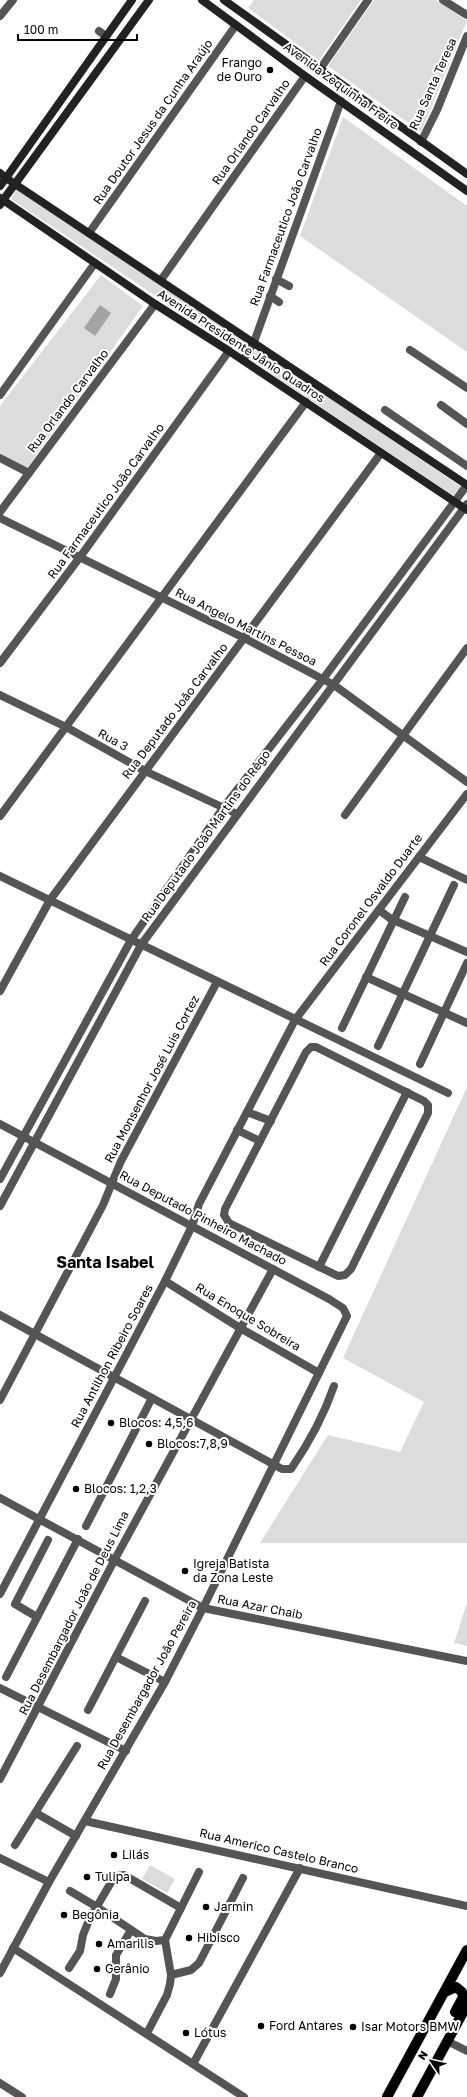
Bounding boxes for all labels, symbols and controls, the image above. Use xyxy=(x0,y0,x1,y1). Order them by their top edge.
scale bar xyxy=(18,16,137,42)
text: 100 m xyxy=(24,22,58,37)
street label: Rua Santa Teresa xyxy=(406,35,460,132)
street label: Rua Doutor Jesus da Cunha Araújo xyxy=(90,36,216,207)
street label: Avenida Zequinha Freire xyxy=(281,39,402,132)
place label: Frango de Ouro xyxy=(217,55,262,84)
marker: Frango de Ouro xyxy=(265,65,275,75)
street label: Rua Orlando Carvalho xyxy=(208,76,293,187)
street label: Rua Farmaceutico João Carvalho xyxy=(246,126,325,308)
street label: Avenida Presidente Jânio Quadros xyxy=(155,286,328,405)
street label: Rua Orlando Carvalho xyxy=(24,346,111,455)
street label: Rua Farmaceutico João Carvalho xyxy=(44,420,167,581)
street label: Rua Angelo Martins Pessoa xyxy=(173,584,319,669)
street label: Rua Deputado João Carvalho xyxy=(119,640,231,782)
street label: Rua 3 xyxy=(96,725,131,754)
street label: Rua Deputado João Martins do Rêgo xyxy=(138,747,273,925)
street label: Rua Coronel Osvaldo Duarte xyxy=(316,830,425,969)
street label: Rua Monsenhor José Luis Cortez xyxy=(101,992,202,1165)
street label: Rua Deputado Pinheiro Machado xyxy=(117,1167,289,1268)
district label: Santa Isabel xyxy=(56,1252,154,1272)
street label: Rua Enoque Sobreira xyxy=(193,1279,303,1354)
street label: Rua Antilhon Ribeiro Soares xyxy=(67,1281,156,1430)
place label: Blocos: 4,5,6 xyxy=(119,1415,193,1430)
marker: Blocos: 4,5,6 xyxy=(106,1418,116,1428)
place label: Blocos:7,8,9 xyxy=(157,1436,228,1451)
marker: Blocos:7,8,9 xyxy=(144,1439,154,1449)
place label: Blocos: 1,2,3 xyxy=(84,1481,157,1496)
marker: Blocos: 1,2,3 xyxy=(71,1484,81,1494)
street label: Rua Desembargador João de Deus Lima xyxy=(15,1508,132,1717)
place label: Igreja Batista da Zona Leste xyxy=(193,1556,273,1585)
marker: Igreja Batista da Zona Leste xyxy=(180,1566,190,1576)
street label: Rua Azar Chaib xyxy=(216,1591,304,1622)
street label: Rua Desembargador João Pereira xyxy=(94,1598,199,1772)
street label: Rua Americo Castelo Branco xyxy=(198,1825,360,1876)
place label: Lilás xyxy=(122,1847,149,1862)
marker: Lilás xyxy=(109,1850,119,1860)
place label: Tulipa xyxy=(95,1869,130,1884)
marker: Tulipa xyxy=(82,1872,92,1882)
place label: Jarmin xyxy=(214,1899,253,1914)
marker: Jarmin xyxy=(201,1902,211,1912)
place label: Begônia xyxy=(72,1907,119,1922)
marker: Begônia xyxy=(59,1910,69,1920)
place label: Hibisco xyxy=(197,1930,240,1945)
marker: Hibisco xyxy=(184,1933,194,1943)
place label: Amarilis xyxy=(107,1936,154,1951)
marker: Amarilis xyxy=(94,1939,104,1949)
place label: Gerânio xyxy=(105,1961,150,1976)
marker: Gerânio xyxy=(92,1964,102,1974)
place label: Ford Antares xyxy=(269,2018,343,2033)
place label: Isar Motors BMW xyxy=(361,2019,460,2034)
marker: Ford Antares xyxy=(256,2021,266,2031)
marker: Isar Motors BMW xyxy=(348,2022,358,2032)
place label: Lótus xyxy=(194,2025,226,2040)
marker: Lótus xyxy=(181,2028,191,2038)
north arrow xyxy=(411,2041,451,2081)
text: N xyxy=(415,2048,430,2062)

